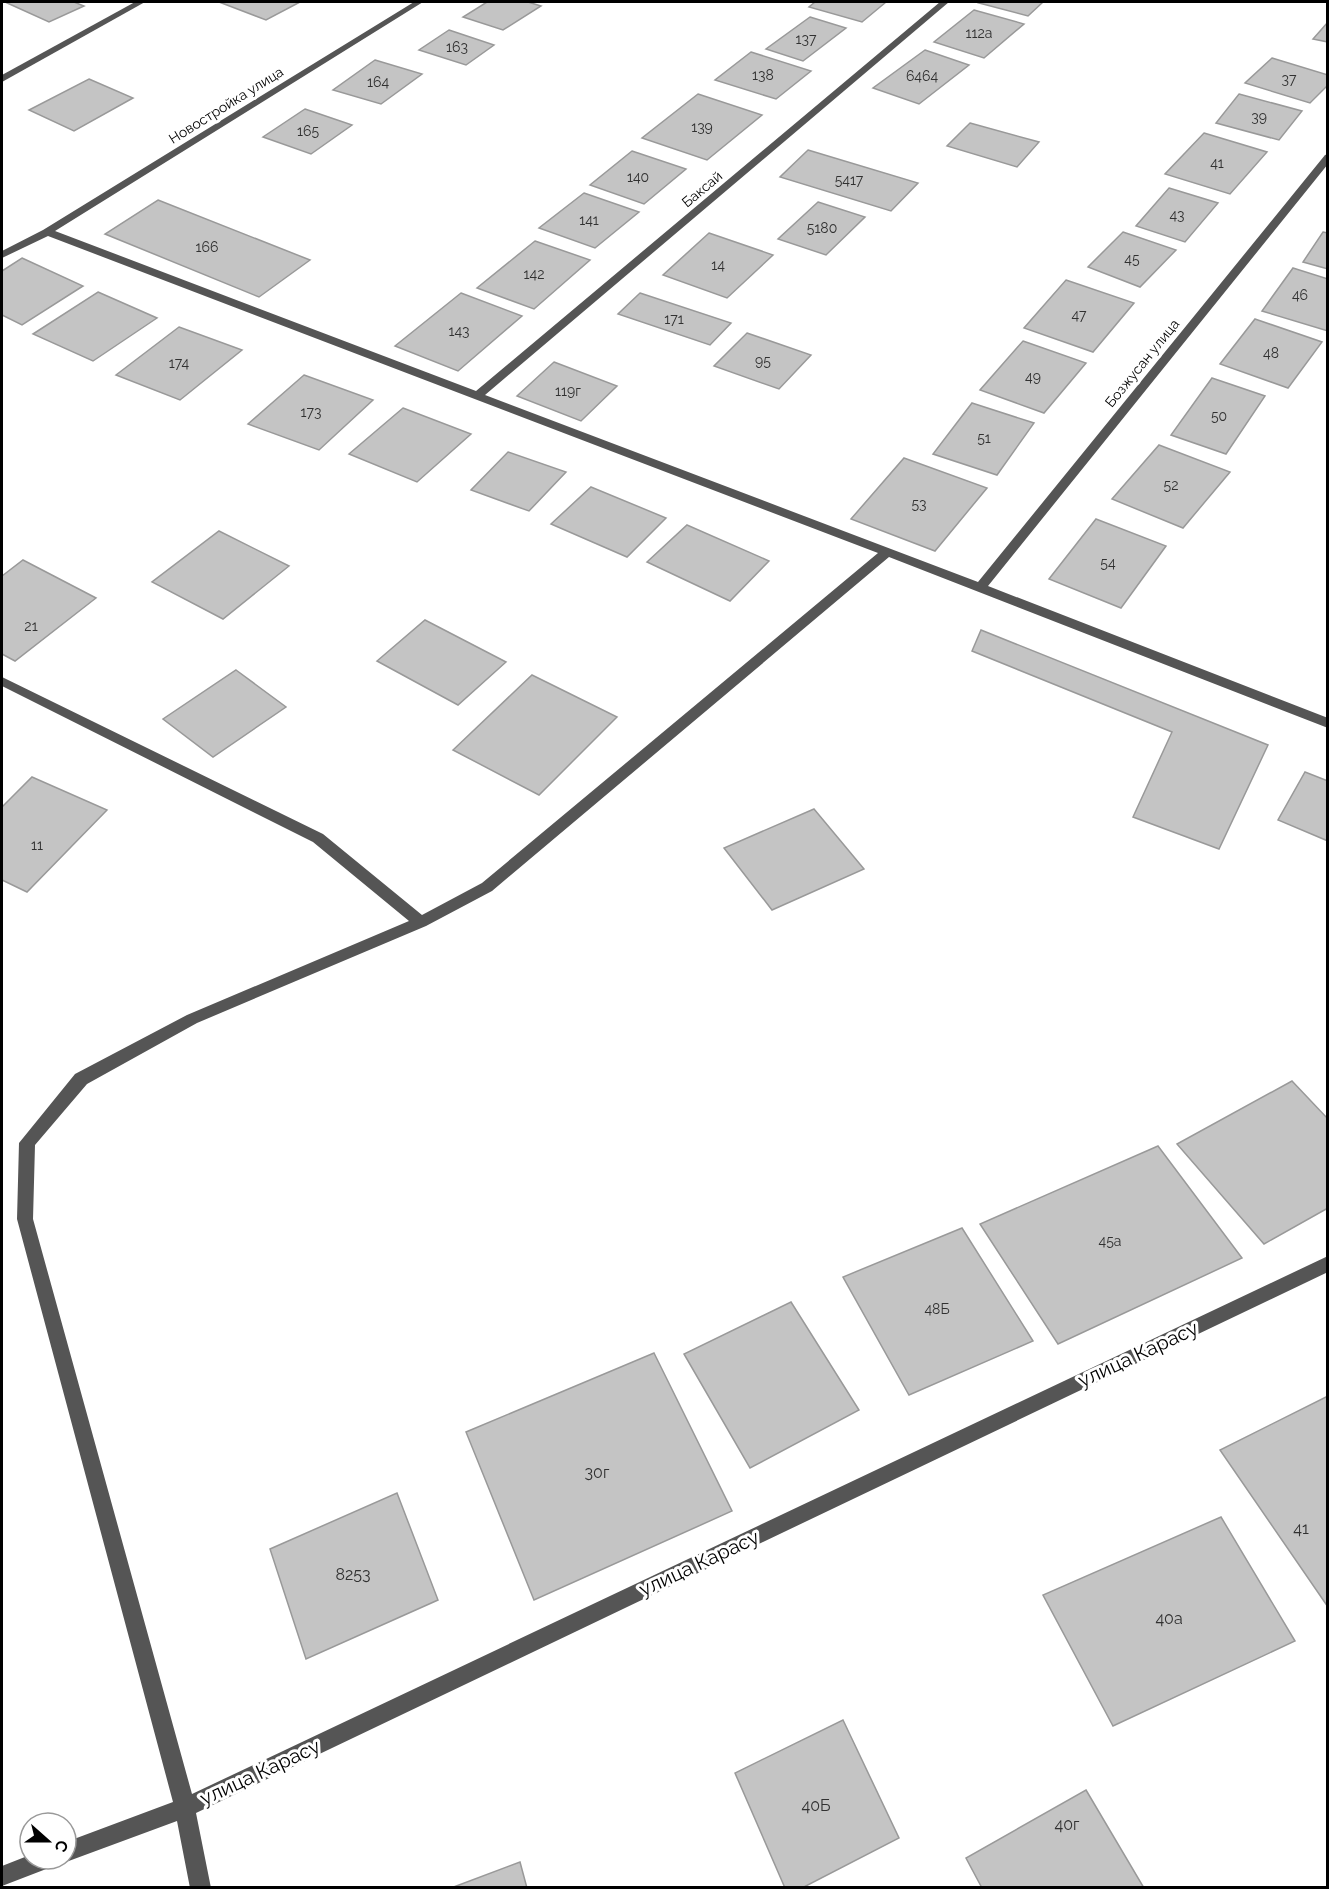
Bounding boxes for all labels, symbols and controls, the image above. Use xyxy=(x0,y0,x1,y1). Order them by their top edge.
house number: 112а xyxy=(966,25,992,41)
house number: 137 xyxy=(796,31,817,47)
house number: 163 xyxy=(446,39,468,55)
street label: Новостройка улица xyxy=(166,63,286,147)
house number: 138 xyxy=(752,67,774,83)
house number: 6464 xyxy=(906,68,938,84)
house number: 37 xyxy=(1282,71,1297,87)
house number: 164 xyxy=(367,74,389,90)
house number: 39 xyxy=(1251,109,1267,125)
house number: 139 xyxy=(691,119,713,135)
house number: 165 xyxy=(297,123,319,139)
house number: 41 xyxy=(1210,155,1224,171)
street label: Баксай xyxy=(679,168,725,210)
house number: 140 xyxy=(627,169,649,185)
house number: 5417 xyxy=(835,172,864,188)
house number: 43 xyxy=(1169,207,1185,223)
house number: 141 xyxy=(579,212,599,228)
house number: 5180 xyxy=(807,220,837,236)
house number: 166 xyxy=(196,239,218,255)
house number: 45 xyxy=(1124,251,1140,267)
house number: 14 xyxy=(711,257,725,273)
house number: 142 xyxy=(524,266,544,282)
house number: 46 xyxy=(1292,287,1308,303)
house number: 47 xyxy=(1071,307,1087,323)
house number: 171 xyxy=(664,311,684,327)
street label: Бозжусан улица xyxy=(1102,316,1182,410)
house number: 143 xyxy=(448,323,470,339)
house number: 48 xyxy=(1263,345,1279,361)
house number: 95 xyxy=(755,353,771,369)
house number: 174 xyxy=(169,355,190,371)
house number: 49 xyxy=(1025,369,1041,385)
house number: 119г xyxy=(555,383,581,399)
house number: 173 xyxy=(301,404,321,420)
house number: 50 xyxy=(1211,408,1227,424)
house number: 51 xyxy=(977,430,991,446)
house number: 52 xyxy=(1164,477,1178,493)
house number: 53 xyxy=(911,496,927,512)
house number: 54 xyxy=(1100,555,1116,571)
house number: 21 xyxy=(24,618,38,634)
house number: 11 xyxy=(31,837,43,853)
house number: 45а xyxy=(1099,1233,1121,1249)
house number: 48Б xyxy=(924,1301,950,1317)
street label: улица Карасу xyxy=(1074,1316,1202,1392)
house number: 30г xyxy=(585,1463,610,1482)
house number: 41 xyxy=(1293,1519,1309,1538)
street label: улица Карасу xyxy=(635,1525,763,1601)
house number: 8253 xyxy=(335,1565,371,1584)
house number: 40а xyxy=(1155,1609,1183,1628)
street label: улица Карасу xyxy=(196,1734,324,1810)
house number: 40Б xyxy=(802,1796,830,1815)
north arrow xyxy=(18,1811,78,1871)
house number: 40г xyxy=(1054,1815,1080,1834)
text: С xyxy=(51,1838,72,1855)

